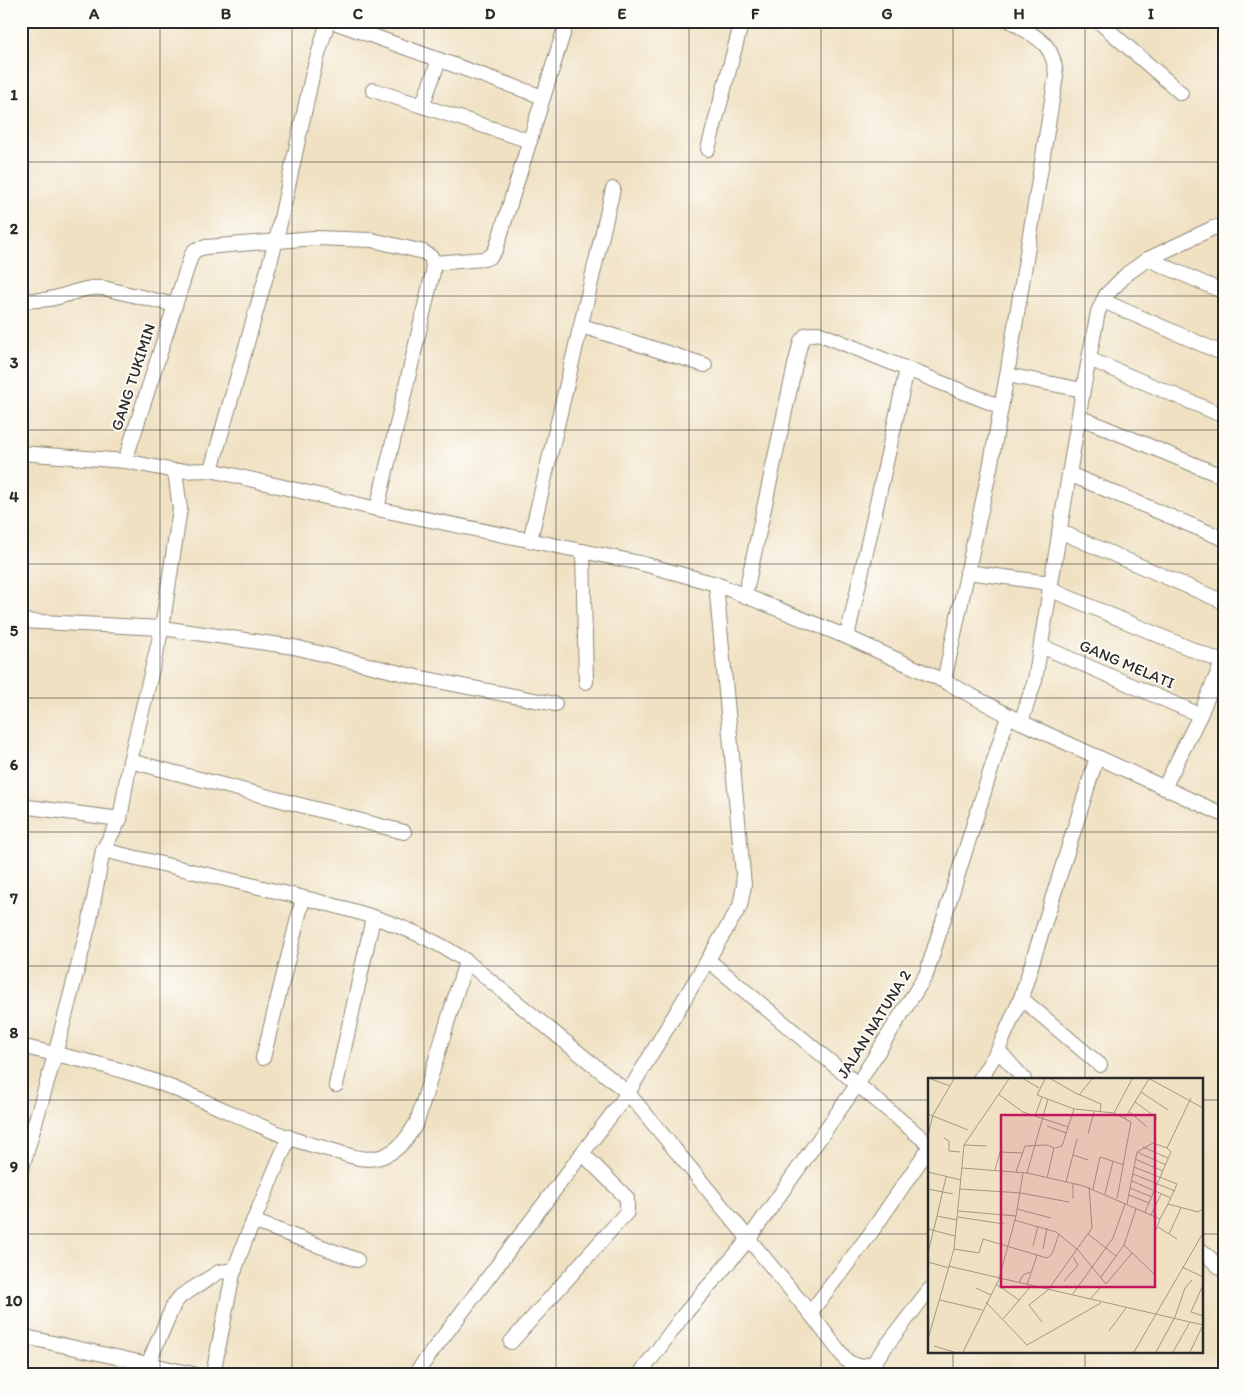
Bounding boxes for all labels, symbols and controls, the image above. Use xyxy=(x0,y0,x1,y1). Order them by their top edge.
text: A xyxy=(88,4,100,23)
text: B xyxy=(221,4,232,23)
text: C xyxy=(353,4,364,23)
text: D xyxy=(485,4,496,23)
text: E xyxy=(618,4,627,23)
text: F xyxy=(751,4,760,23)
text: G xyxy=(881,4,893,23)
text: H xyxy=(1013,4,1025,23)
text: I xyxy=(1148,4,1154,23)
text: 1 xyxy=(10,85,18,104)
text: 2 xyxy=(10,219,19,238)
street label: GANG TUKIMIN xyxy=(107,321,159,433)
text: 3 xyxy=(10,353,19,372)
text: 4 xyxy=(9,487,19,506)
text: 5 xyxy=(10,621,19,640)
street label: GANG MELATI xyxy=(1077,635,1177,693)
text: 6 xyxy=(10,755,19,774)
text: 7 xyxy=(9,889,18,908)
street label: JALAN NATUNA 2 xyxy=(833,966,915,1082)
text: 8 xyxy=(10,1023,19,1042)
inset map xyxy=(928,1078,1202,1352)
text: 9 xyxy=(10,1157,18,1176)
text: 10 xyxy=(5,1291,23,1310)

